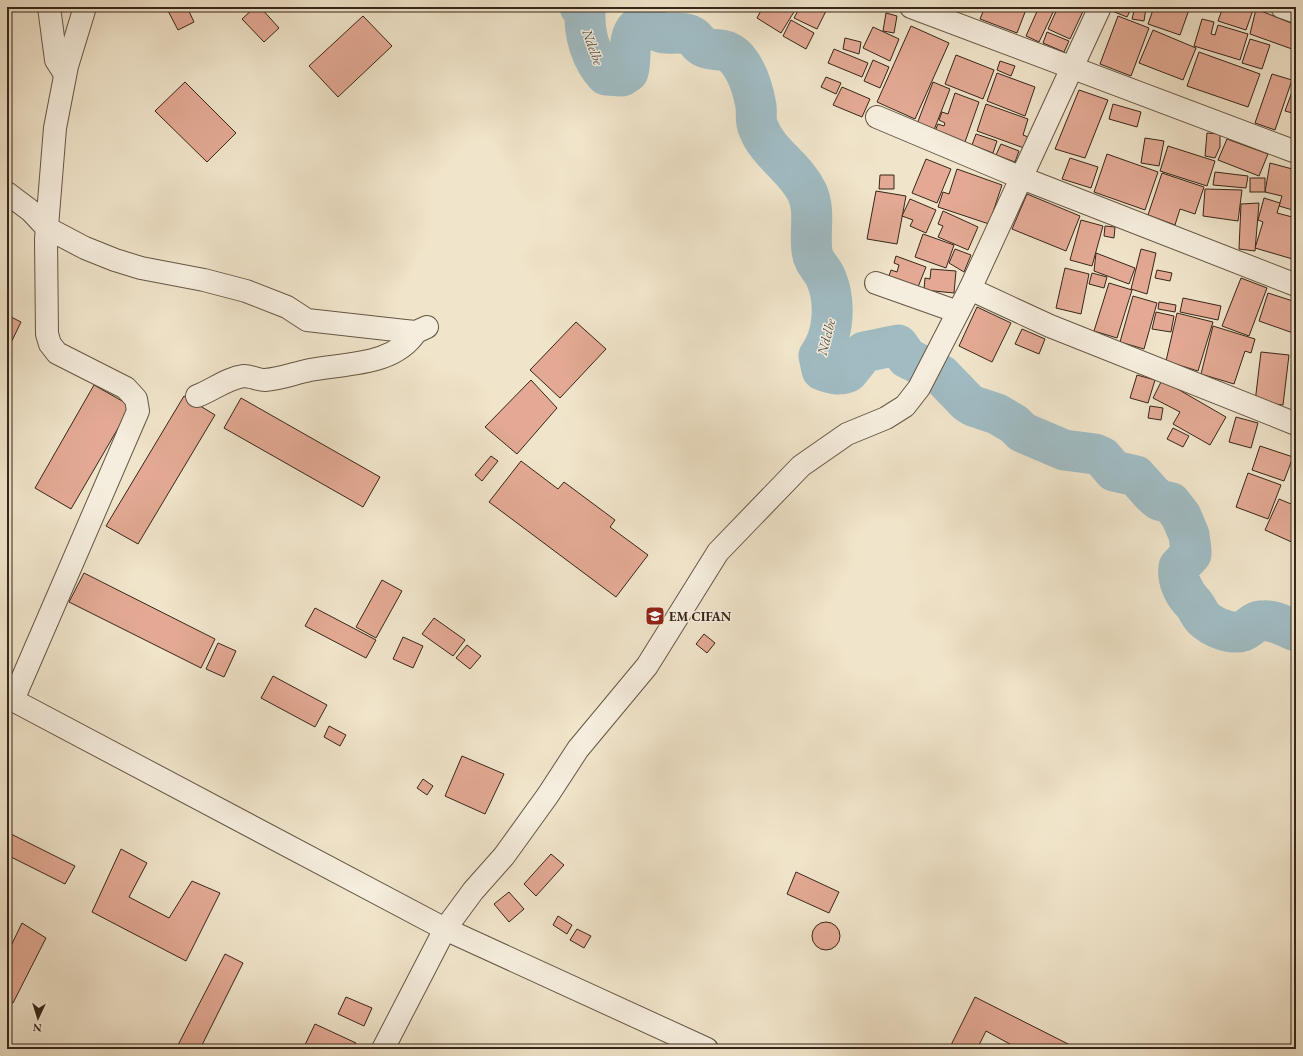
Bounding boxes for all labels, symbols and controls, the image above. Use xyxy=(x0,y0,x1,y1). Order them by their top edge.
water label: Ndelbe xyxy=(578,25,608,68)
water label: Ndelbe xyxy=(813,317,839,358)
school or university icon: EM CIFAN xyxy=(644,605,666,627)
place label: EM CIFAN xyxy=(669,608,732,625)
north arrow xyxy=(18,998,58,1038)
text: N xyxy=(32,1021,42,1035)

